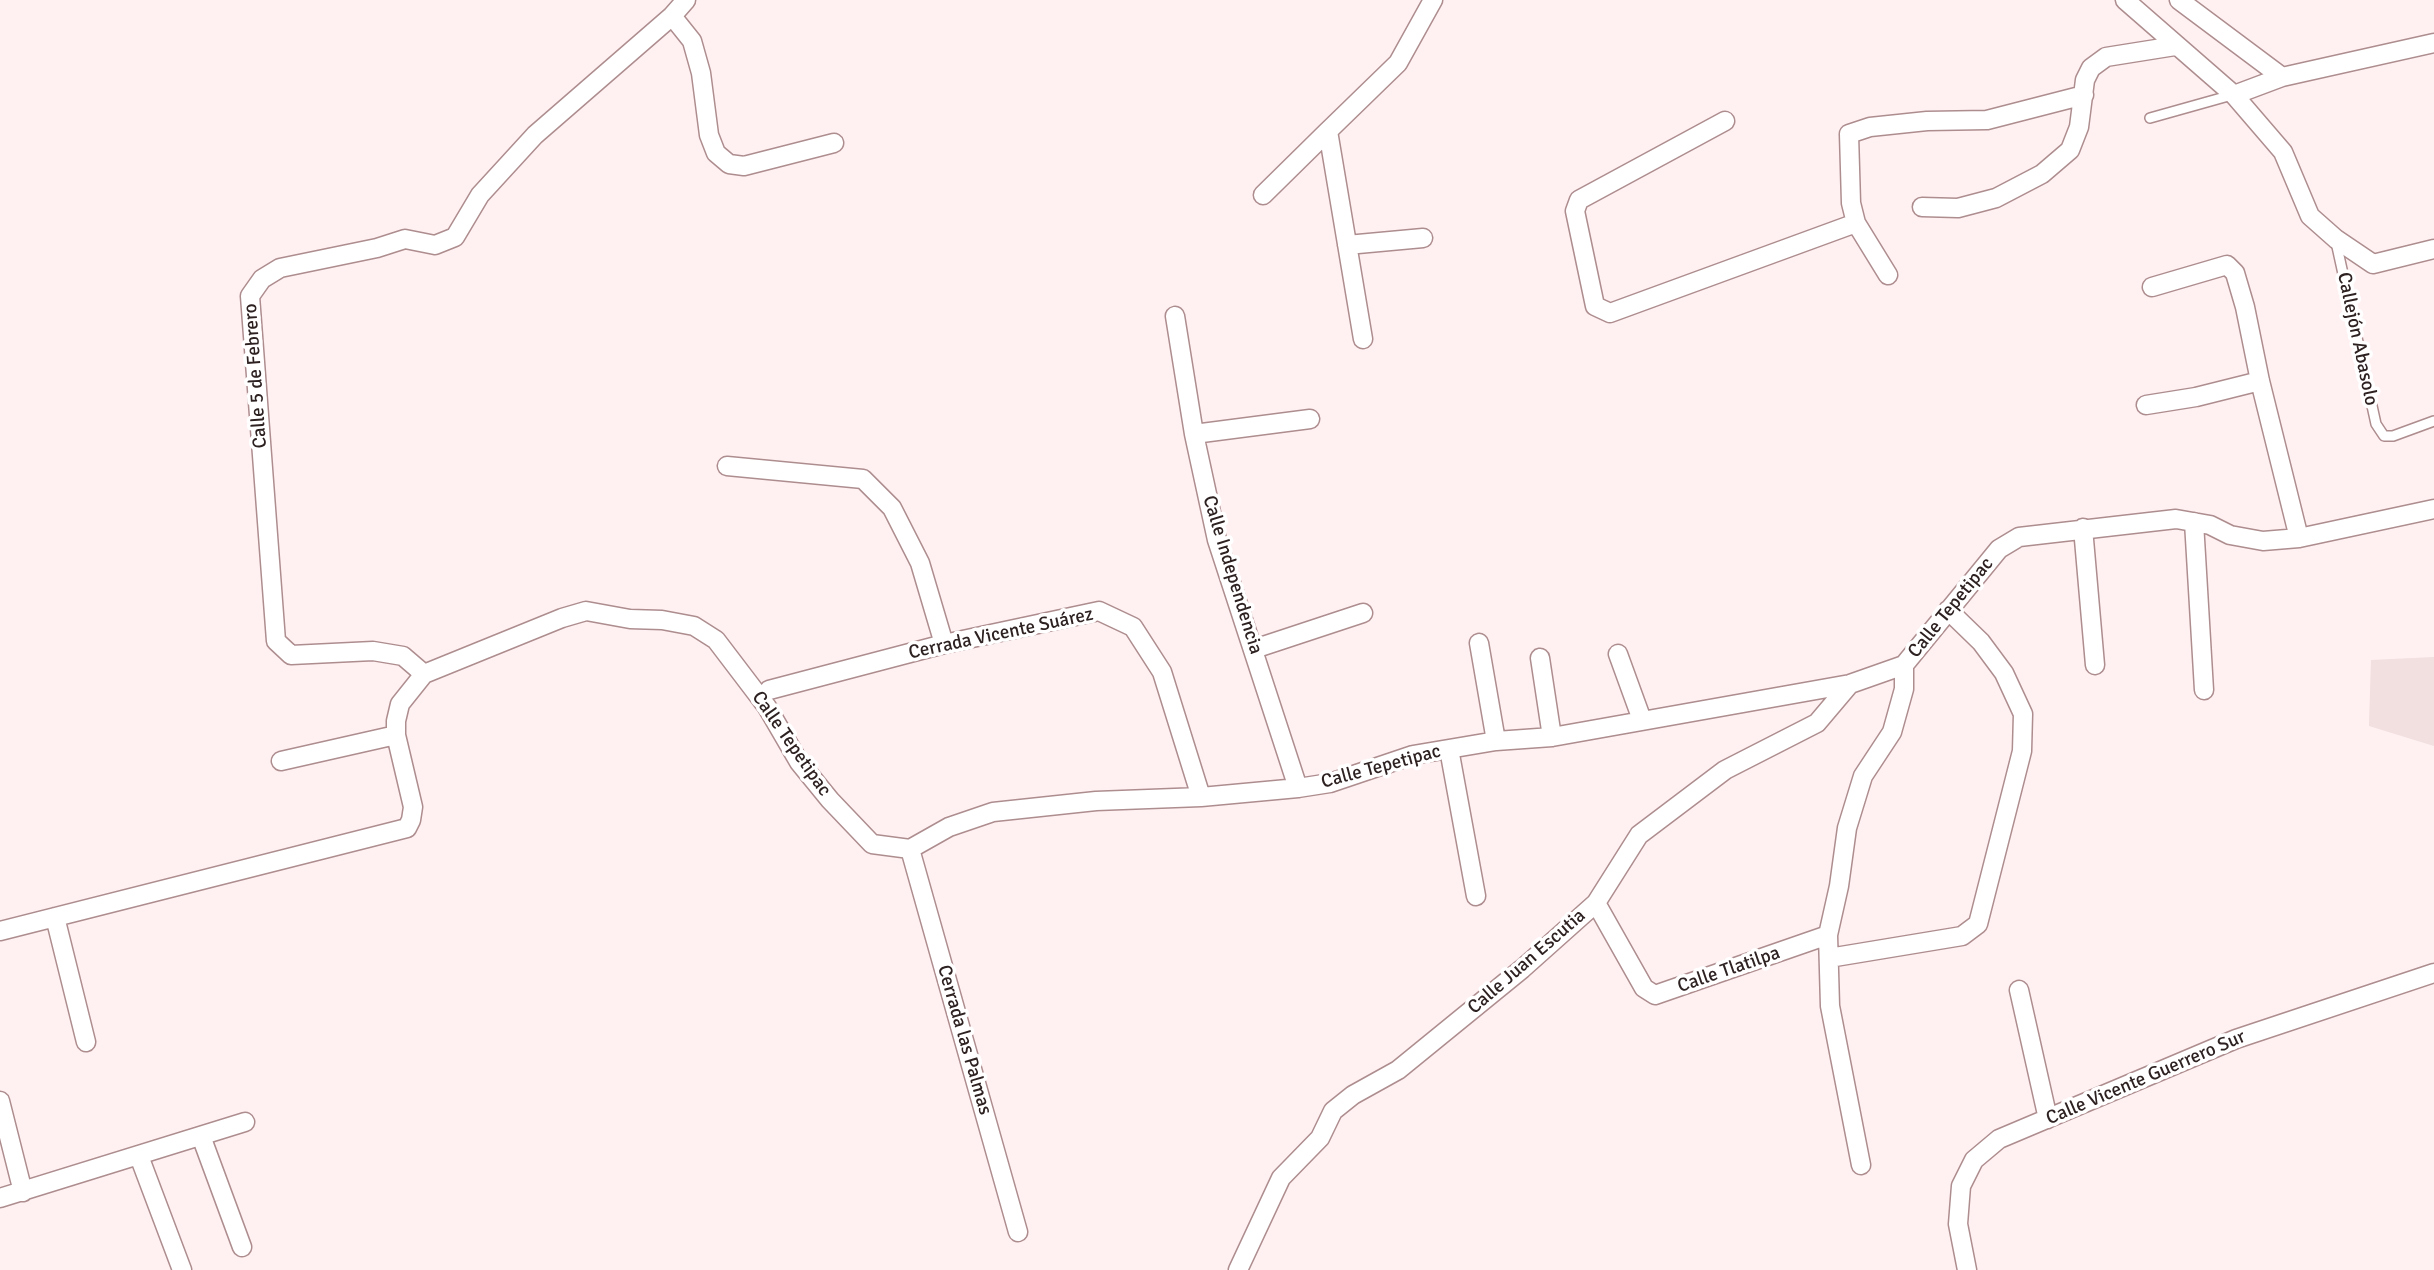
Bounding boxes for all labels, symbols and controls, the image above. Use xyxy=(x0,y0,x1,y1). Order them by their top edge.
street label: Callejón Abasolo xyxy=(2332,270,2382,408)
street label: Calle 5 de Febrero xyxy=(240,303,272,449)
street label: Calle Independencia xyxy=(1197,493,1267,657)
street label: Calle Tepetipac xyxy=(1903,553,1999,663)
street label: Cerrada Vicente Suárez xyxy=(907,603,1095,665)
street label: Calle Tepetipac xyxy=(746,687,836,801)
street label: Calle Tepetipac xyxy=(1319,740,1443,794)
street label: Calle Juan Escutia xyxy=(1463,905,1591,1019)
street label: Calle Tlatilpa xyxy=(1675,942,1783,998)
street label: Cerrada las Palmas xyxy=(932,963,996,1117)
street label: Calle Vicente Guerrero Sur xyxy=(2043,1026,2249,1130)

